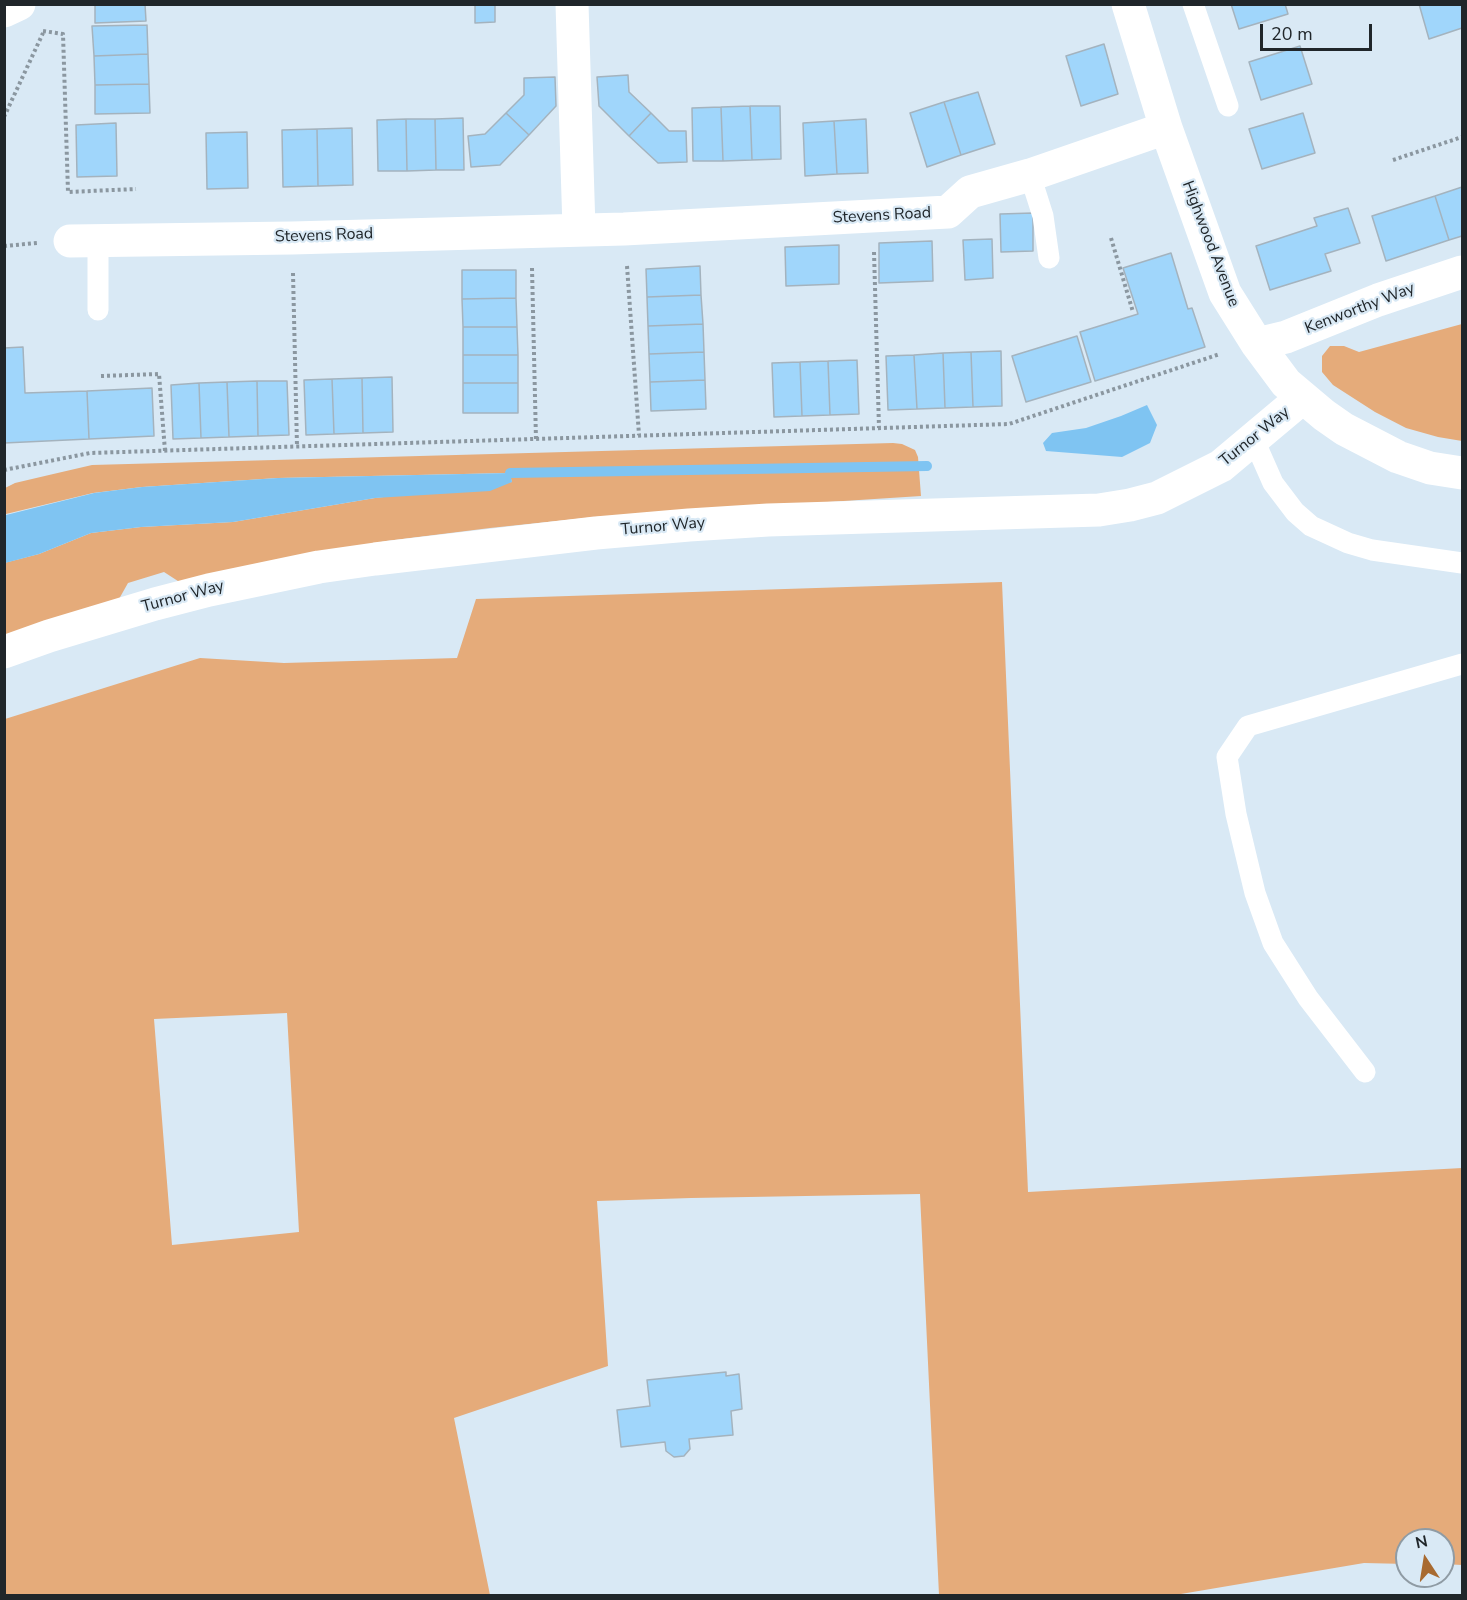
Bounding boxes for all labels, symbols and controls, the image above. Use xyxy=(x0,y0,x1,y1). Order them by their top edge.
scale bar xyxy=(1263,12,1376,50)
text: 20 m xyxy=(1271,22,1313,46)
street label: Highwood Avenue xyxy=(1177,178,1243,310)
street label: Stevens Road xyxy=(832,204,932,228)
street label: Stevens Road xyxy=(274,225,374,247)
street label: Kenworthy Way xyxy=(1302,279,1418,339)
street label: Turnor Way xyxy=(1216,403,1294,471)
street label: Turnor Way xyxy=(620,514,706,540)
street label: Turnor Way xyxy=(140,577,226,617)
north arrow xyxy=(1395,1528,1455,1588)
text: N xyxy=(1414,1530,1430,1554)

